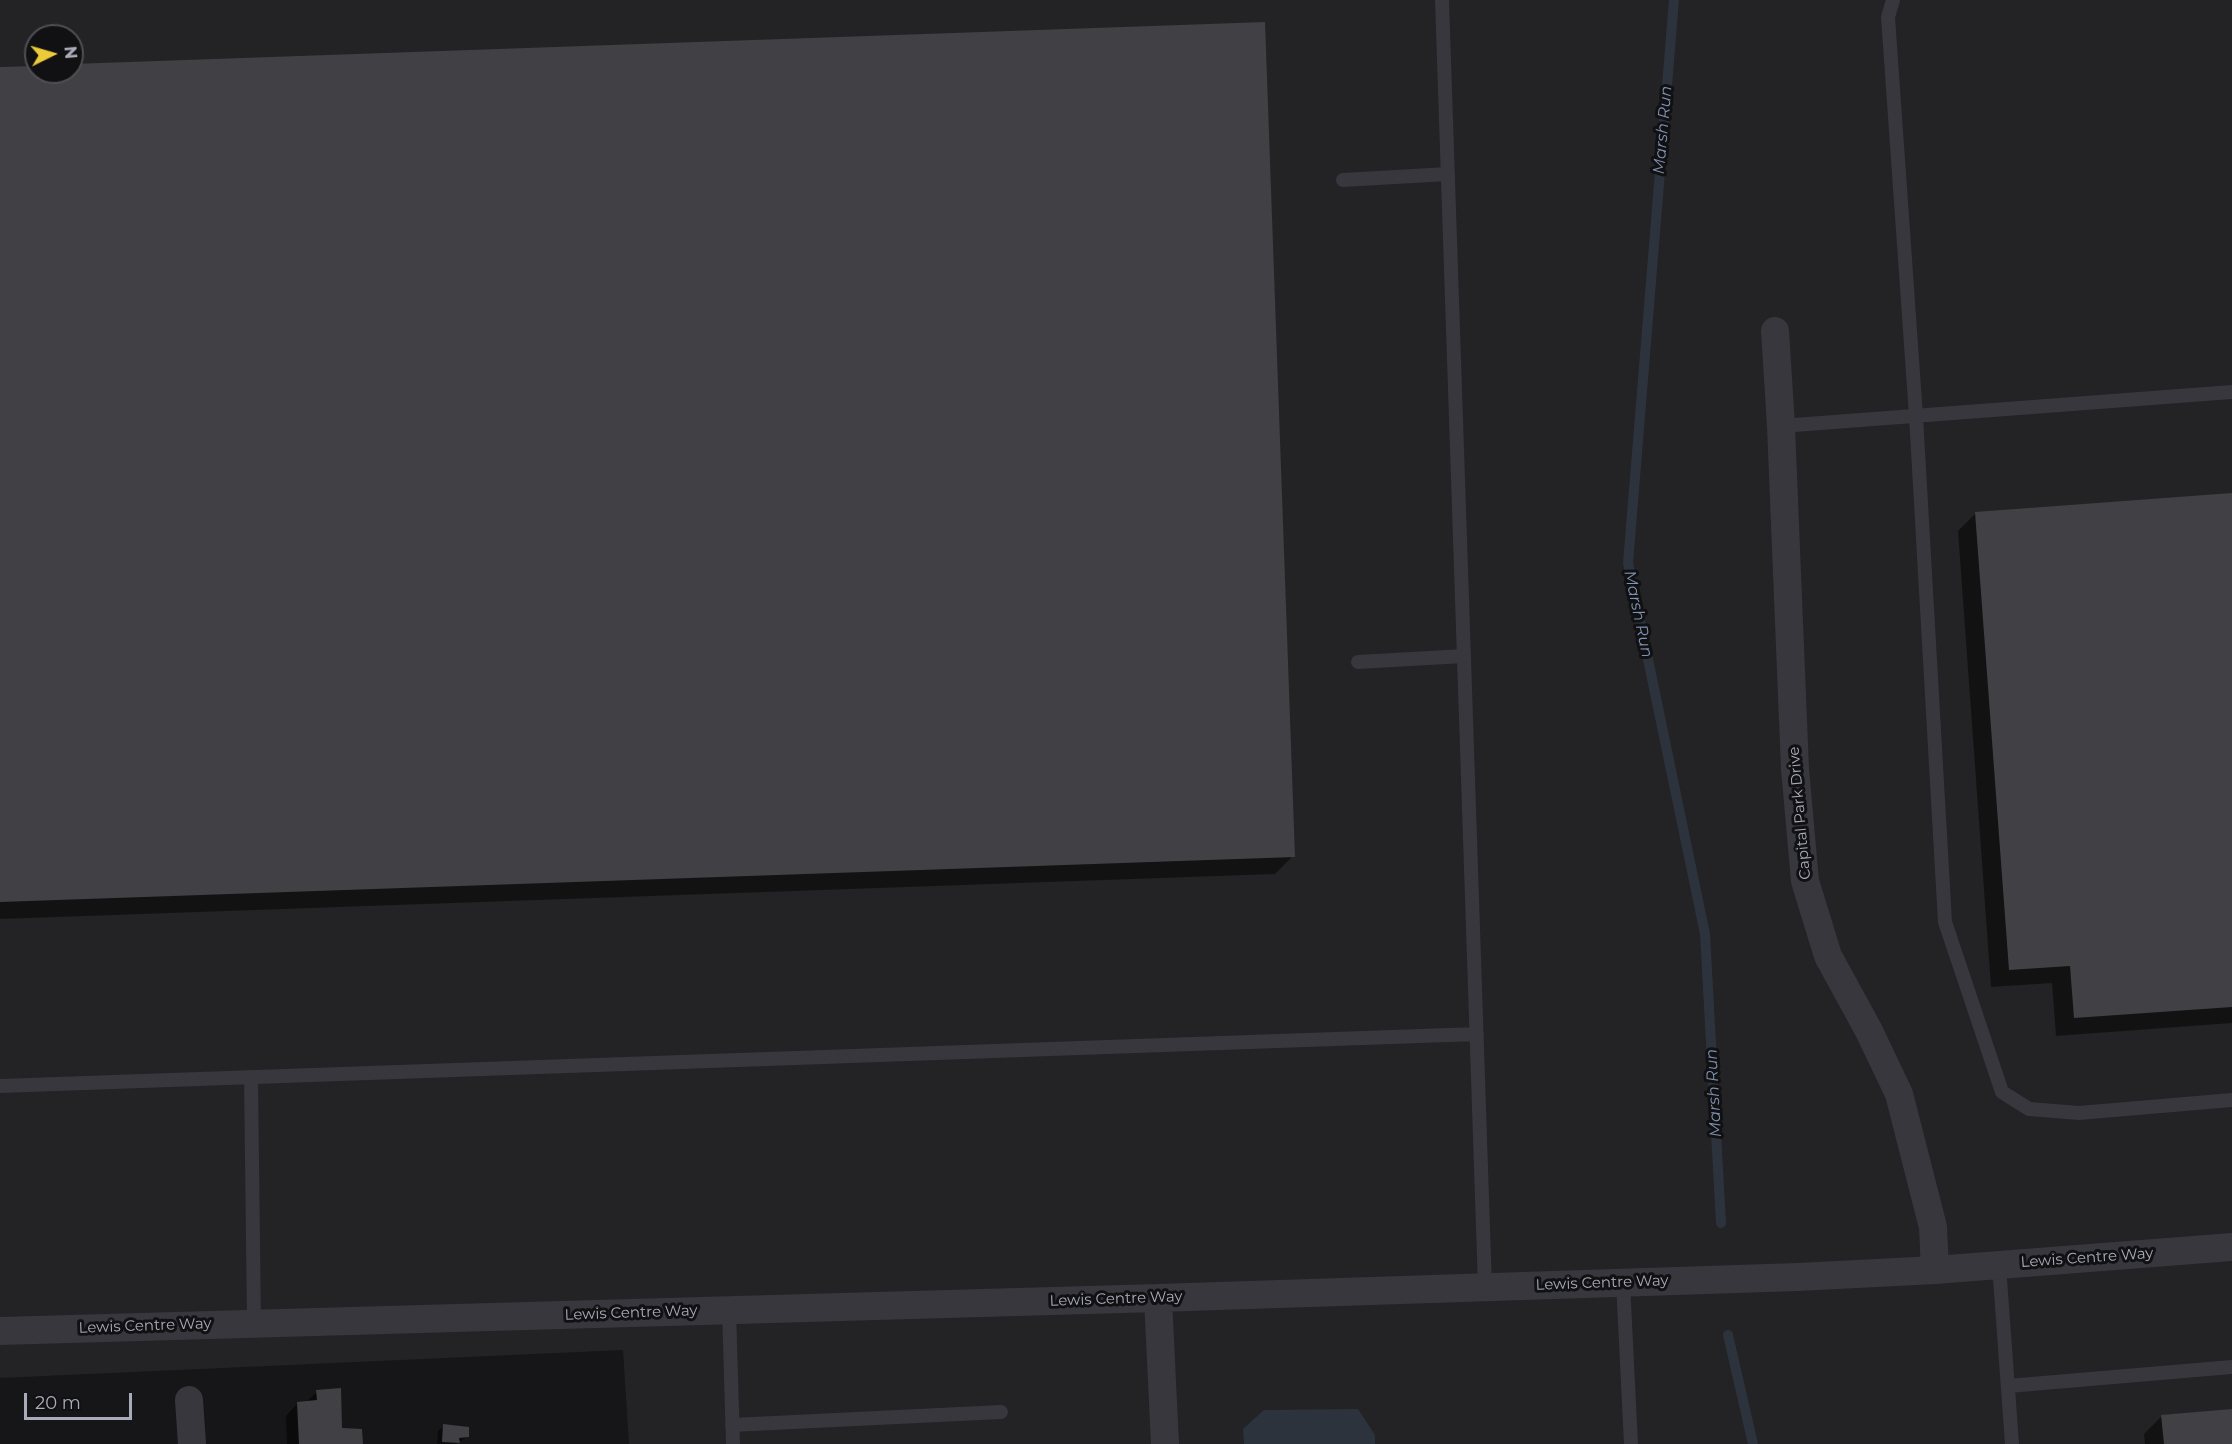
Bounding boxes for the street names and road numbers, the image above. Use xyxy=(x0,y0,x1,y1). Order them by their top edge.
street label: Capital Park Drive xyxy=(1785,746,1815,880)
street label: Lewis Centre Way xyxy=(2020,1244,2154,1272)
street label: Lewis Centre Way xyxy=(1535,1272,1669,1294)
street label: Lewis Centre Way xyxy=(1049,1288,1183,1310)
street label: Lewis Centre Way xyxy=(564,1302,698,1324)
street label: Lewis Centre Way xyxy=(78,1315,212,1337)

